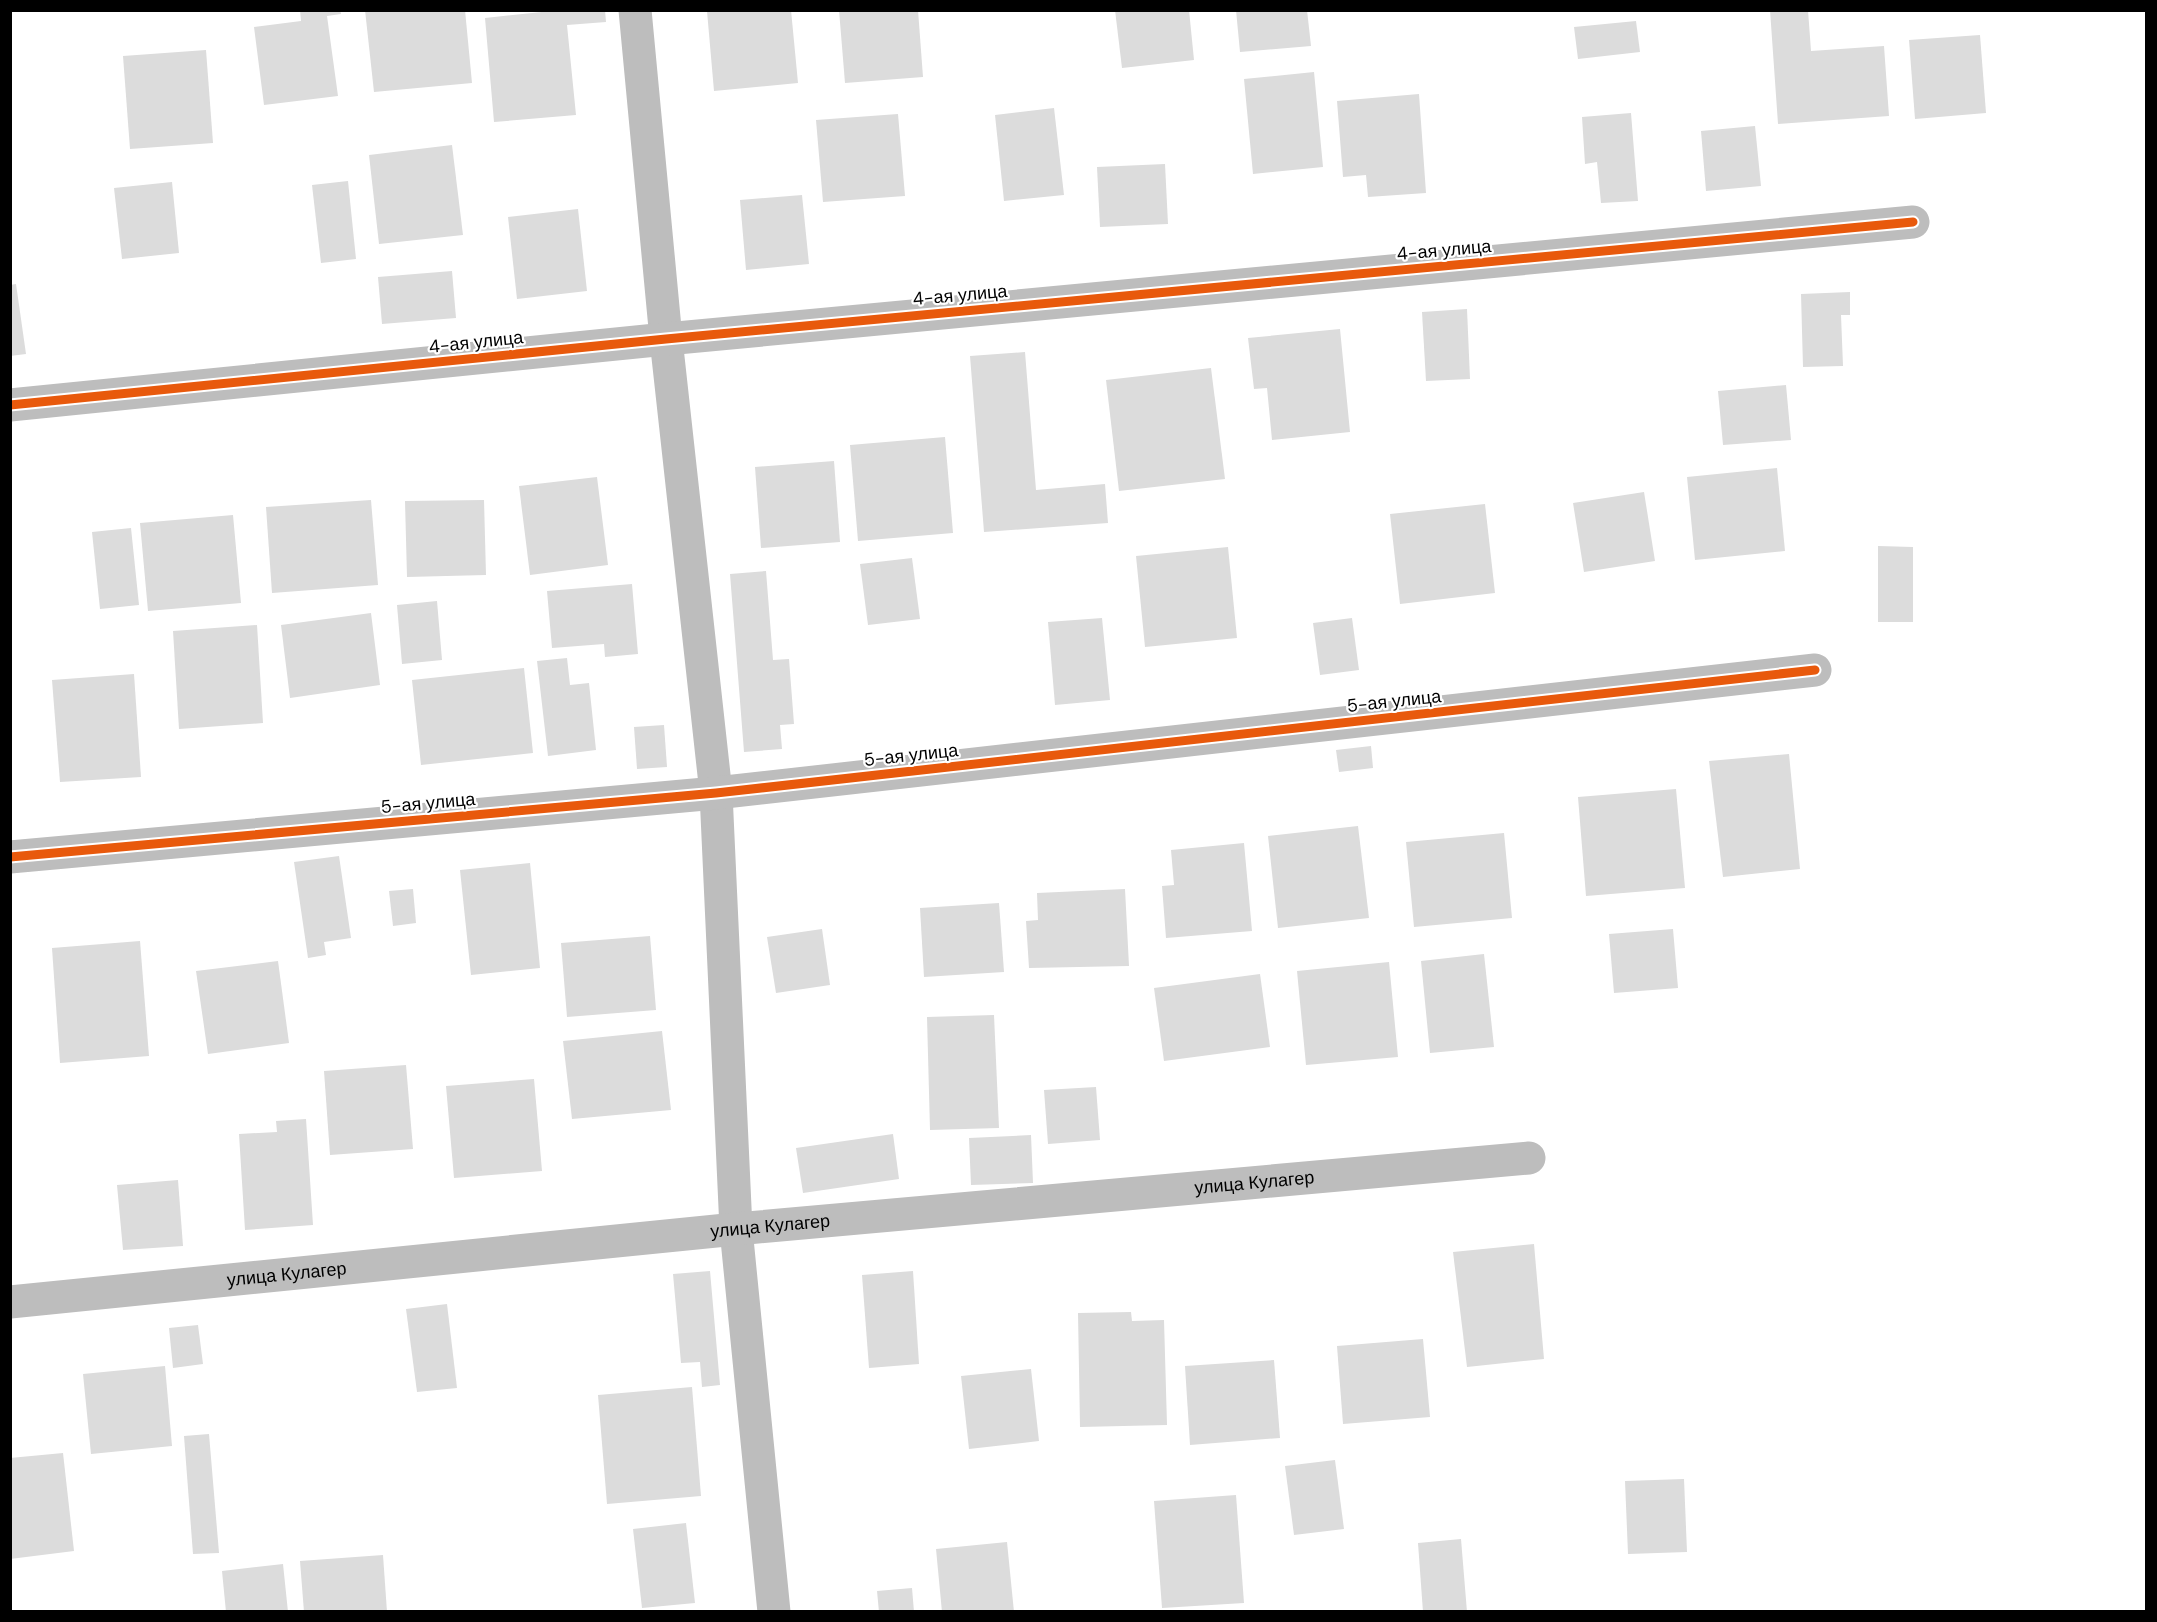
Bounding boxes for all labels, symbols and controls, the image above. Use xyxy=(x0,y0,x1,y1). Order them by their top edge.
street label: 4-ая улица xyxy=(1396,234,1493,266)
street label: 4-ая улица xyxy=(912,279,1009,311)
street label: 4-ая улица xyxy=(428,325,525,359)
street label: 5-ая улица xyxy=(1346,684,1443,718)
street label: 5-ая улица xyxy=(863,738,960,772)
street label: 5-ая улица xyxy=(380,787,477,819)
street label: улица Кулагер xyxy=(1193,1165,1315,1200)
street label: улица Кулагер xyxy=(709,1209,831,1244)
street label: улица Кулагер xyxy=(226,1256,348,1292)

